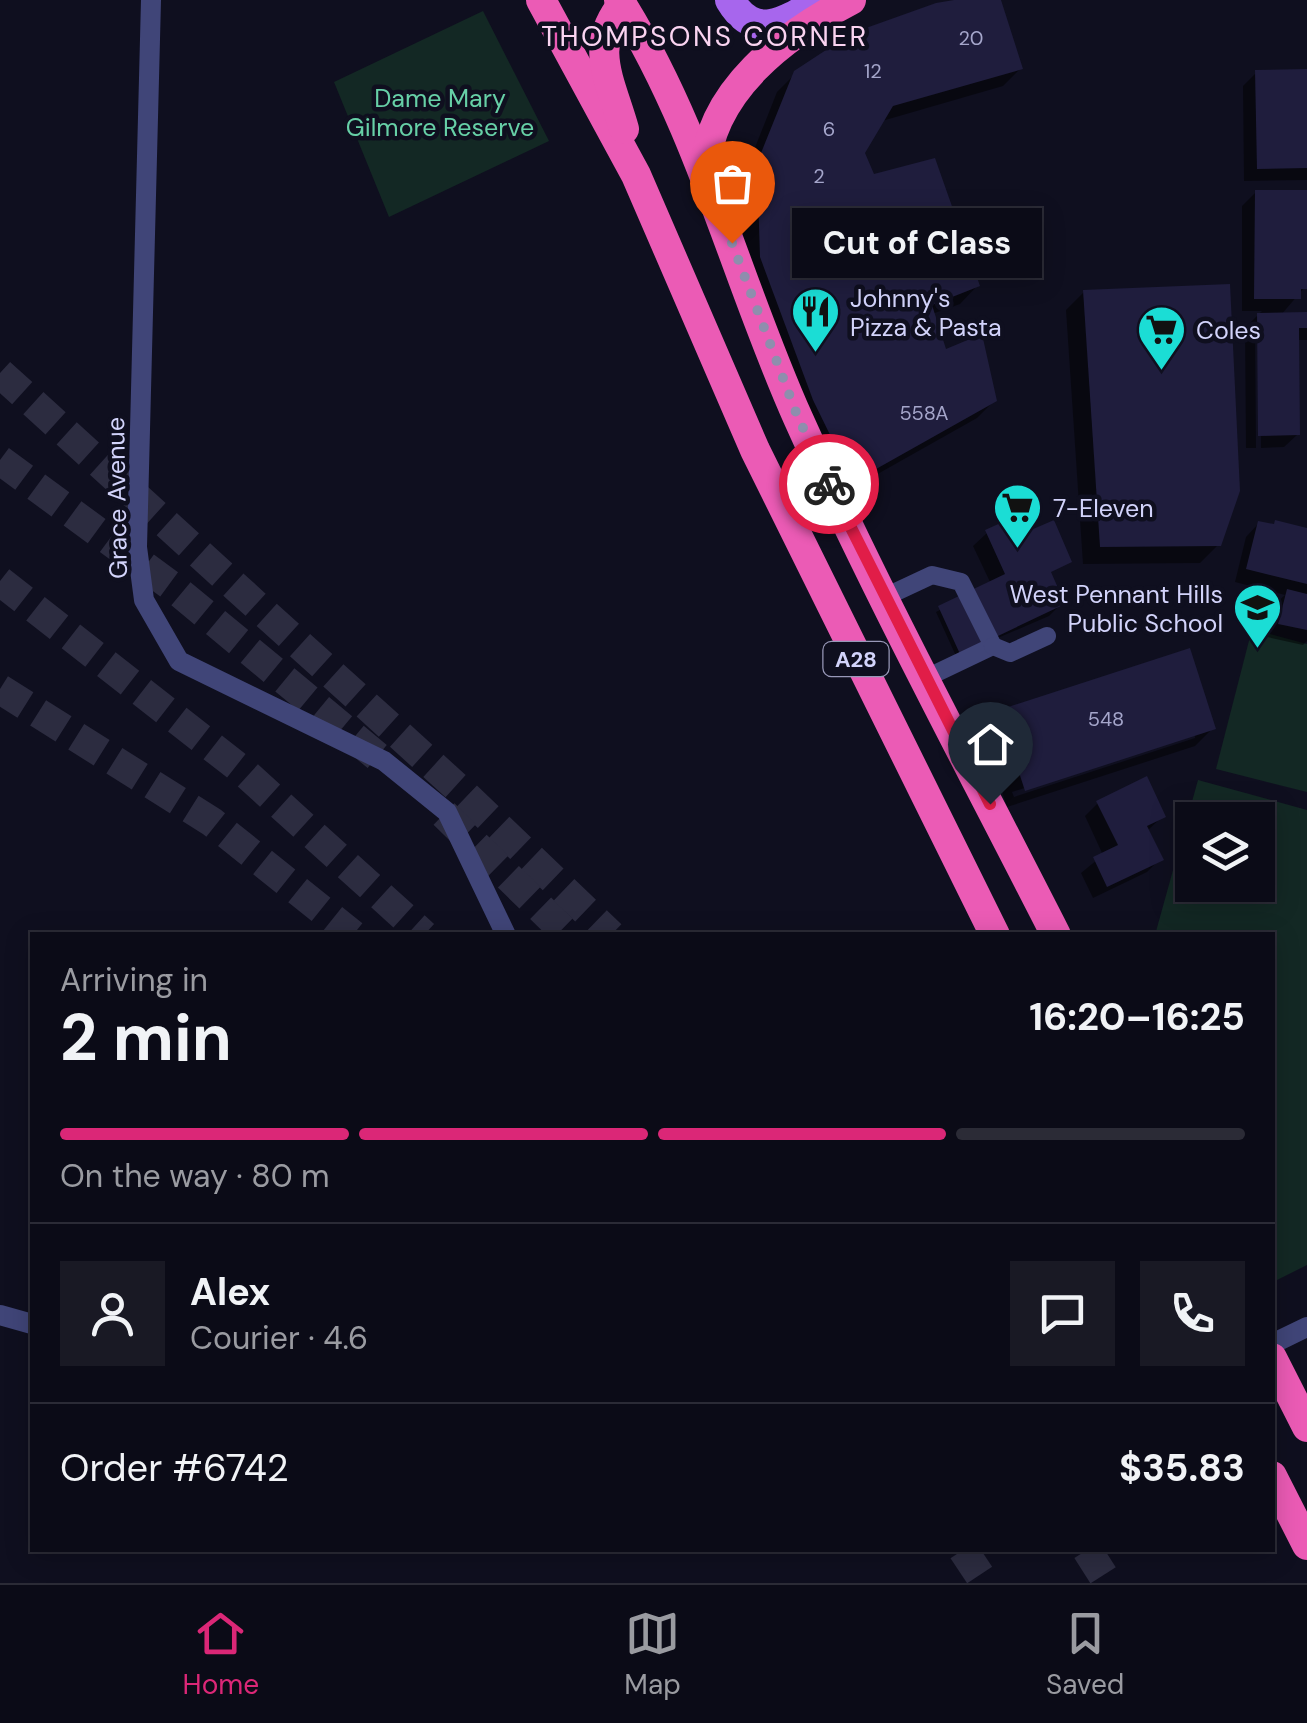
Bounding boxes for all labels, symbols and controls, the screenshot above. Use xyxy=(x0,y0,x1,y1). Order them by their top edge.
district label: THOMPSONS CORNER xyxy=(541,18,869,55)
house number: 20 xyxy=(959,25,984,51)
house number: 12 xyxy=(864,58,882,84)
park label: Dame Mary Gilmore Reserve xyxy=(346,82,534,144)
house number: 6 xyxy=(823,116,835,142)
pin xyxy=(690,141,775,244)
icon: bag xyxy=(705,156,760,211)
house number: 2 xyxy=(813,163,825,189)
callout: Cut of Class xyxy=(792,208,1042,278)
text: Cut of Class xyxy=(823,222,1011,264)
place label: Johnny's Pizza & Pasta xyxy=(850,282,1002,344)
restaurant icon: Johnny's Pizza & Pasta xyxy=(789,286,841,354)
supermarket icon: Coles xyxy=(1135,304,1187,372)
place label: Coles xyxy=(1196,314,1261,347)
house number: 558A xyxy=(899,400,949,426)
street label: Grace Avenue xyxy=(99,417,135,579)
courier xyxy=(779,434,879,534)
icon: bike xyxy=(802,457,857,512)
supermarket icon: 7-Eleven xyxy=(992,482,1044,550)
place label: 7-Eleven xyxy=(1053,492,1154,525)
place label: West Pennant Hills Public School xyxy=(1010,578,1223,640)
school or university icon: West Pennant Hills Public School xyxy=(1232,582,1284,650)
road number: A28 xyxy=(824,642,888,676)
pin xyxy=(948,702,1033,805)
house number: 548 xyxy=(1088,706,1124,732)
icon: home xyxy=(963,717,1018,772)
map controls xyxy=(1175,802,1275,902)
button: layers xyxy=(1175,802,1275,902)
text: Arriving in xyxy=(60,959,208,1001)
text: 16:20–16:25 xyxy=(1029,992,1245,1042)
text: 2 min xyxy=(60,996,232,1080)
text: On the way · 80 m xyxy=(60,1155,330,1197)
button: person xyxy=(60,1261,165,1366)
button: chat xyxy=(1010,1261,1115,1366)
button: phone xyxy=(1140,1261,1245,1366)
text: Alex xyxy=(190,1267,270,1317)
text: Courier · 4.6 xyxy=(190,1317,368,1359)
text: Order #6742 xyxy=(60,1443,289,1493)
text: $35.83 xyxy=(1119,1443,1245,1493)
tab: Home xyxy=(183,1606,259,1703)
tab: Map xyxy=(624,1606,681,1703)
tab: Saved xyxy=(1046,1606,1124,1703)

